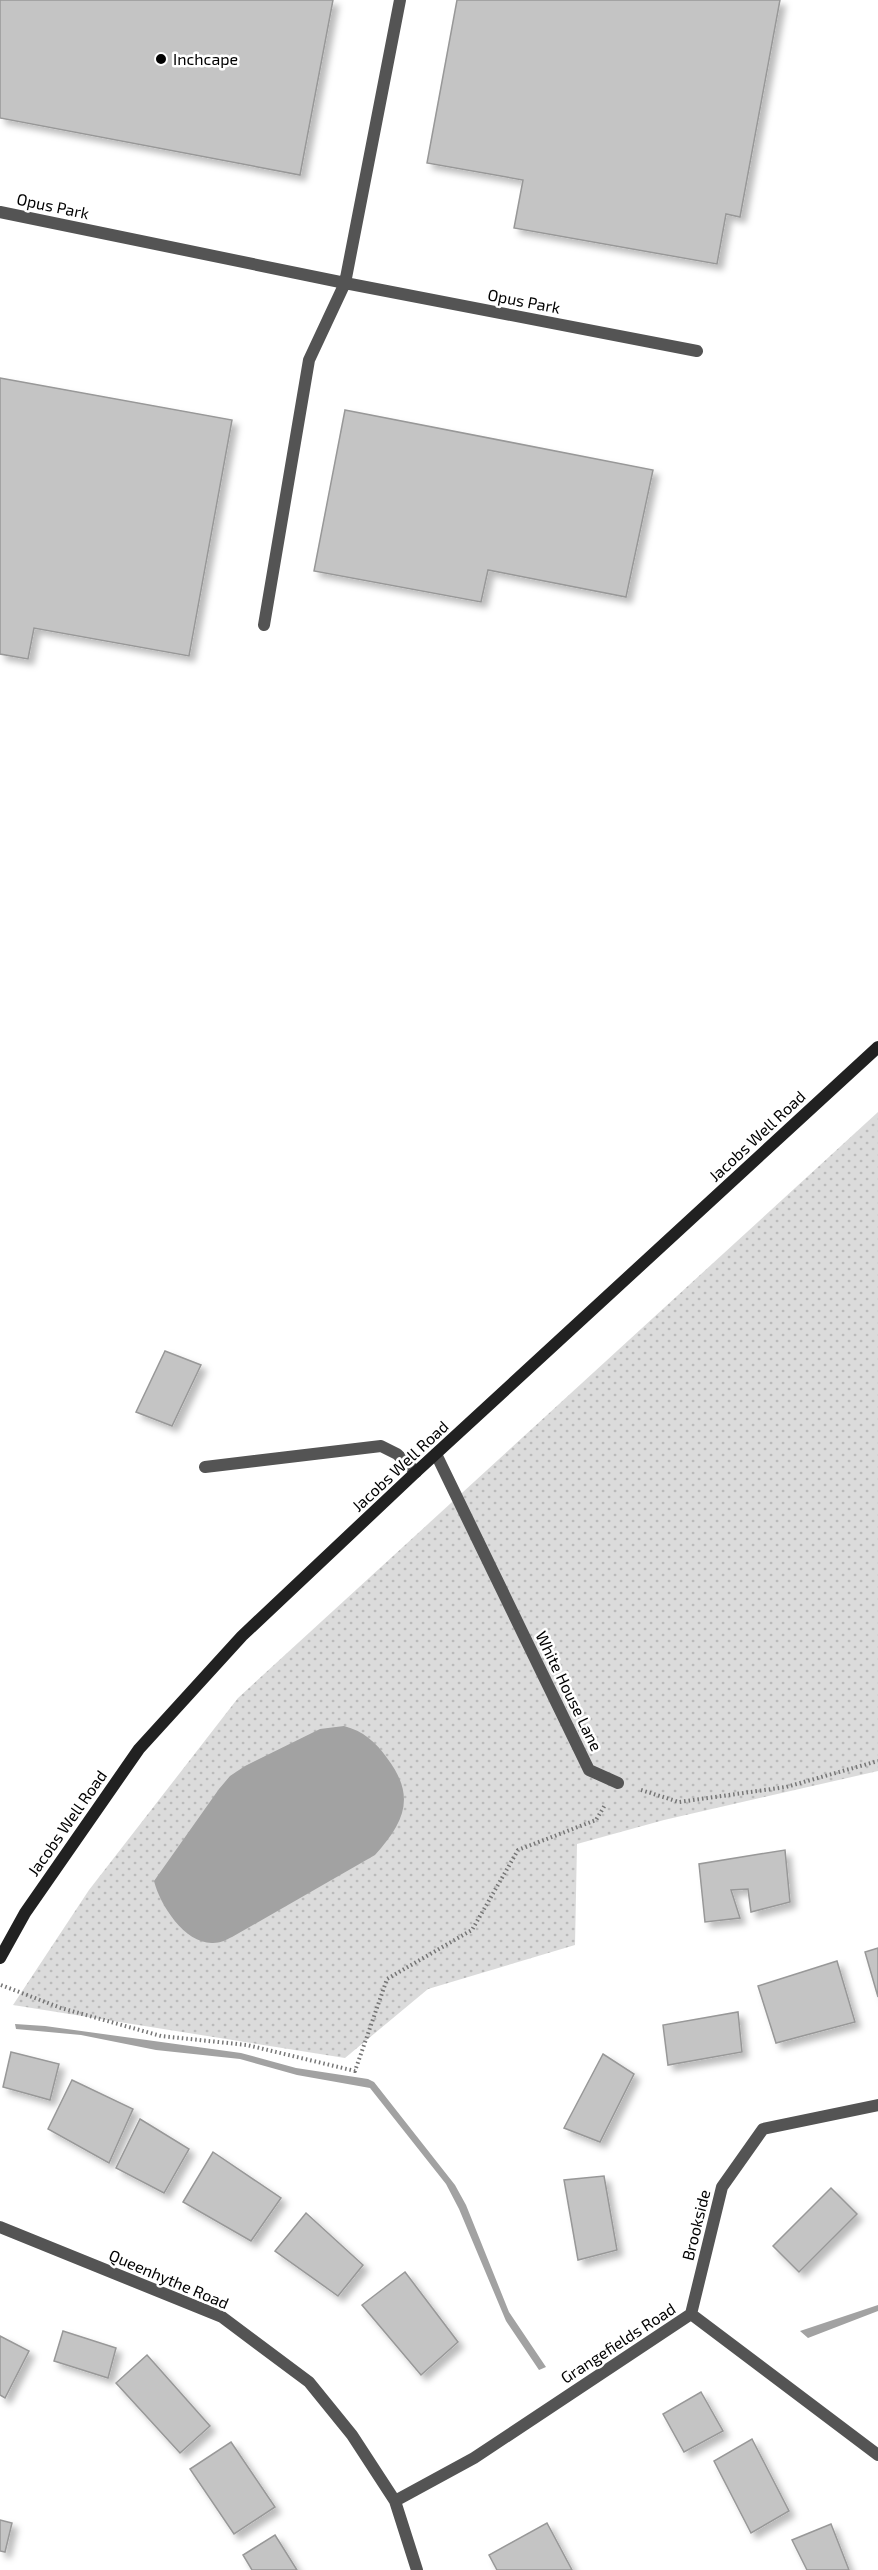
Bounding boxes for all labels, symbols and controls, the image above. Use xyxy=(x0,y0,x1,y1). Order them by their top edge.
place label: Inchcape xyxy=(173,49,238,68)
marker: Inchcape xyxy=(154,52,168,66)
street label: Opus Park xyxy=(15,189,91,222)
street label: Opus Park xyxy=(486,284,562,317)
street label: Jacobs Well Road xyxy=(705,1086,809,1185)
street label: Jacobs Well Road xyxy=(348,1416,452,1515)
street label: White House Lane xyxy=(532,1628,607,1754)
street label: Jacobs Well Road xyxy=(23,1766,110,1879)
street label: Brookside xyxy=(678,2187,713,2262)
street label: Queenhythe Road xyxy=(106,2245,232,2313)
street label: Grangefields Road xyxy=(557,2298,679,2387)

